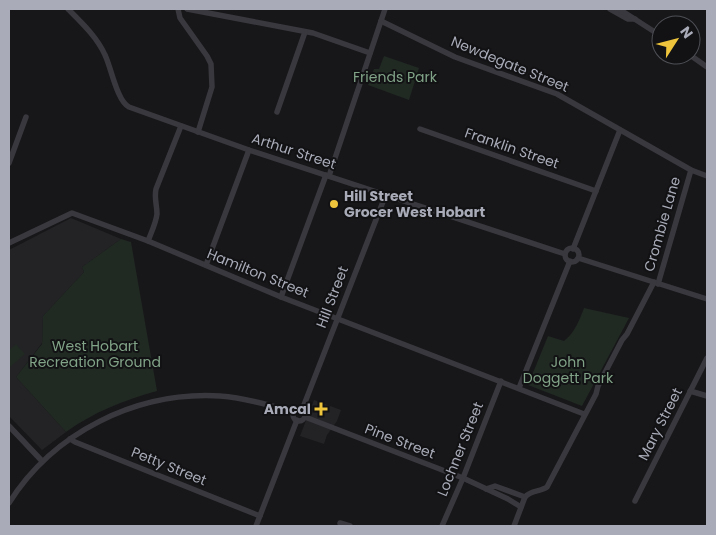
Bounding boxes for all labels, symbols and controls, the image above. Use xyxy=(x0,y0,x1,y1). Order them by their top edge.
north arrow xyxy=(651,15,701,65)
text: N xyxy=(675,22,698,42)
street label: Newdegate Street xyxy=(448,31,572,97)
park label: Friends Park xyxy=(353,67,438,87)
street label: Franklin Street xyxy=(462,123,562,173)
street label: Arthur Street xyxy=(249,128,339,174)
street label: Crombie Lane xyxy=(639,174,685,274)
place label: Hill Street Grocer West Hobart xyxy=(344,186,486,222)
marker: Hill Street Grocer West Hobart xyxy=(328,198,340,210)
street label: Hamilton Street xyxy=(204,243,312,303)
street label: Hill Street xyxy=(311,263,353,331)
park label: West Hobart Recreation Ground xyxy=(29,336,161,372)
park label: John Doggett Park xyxy=(523,352,614,388)
street label: Mary Street xyxy=(633,384,687,464)
place label: Amcal xyxy=(264,399,311,419)
street label: Lochner Street xyxy=(432,399,488,499)
marker: Amcal xyxy=(315,403,327,415)
street label: Pine Street xyxy=(362,418,438,464)
street label: Petty Street xyxy=(128,442,210,490)

